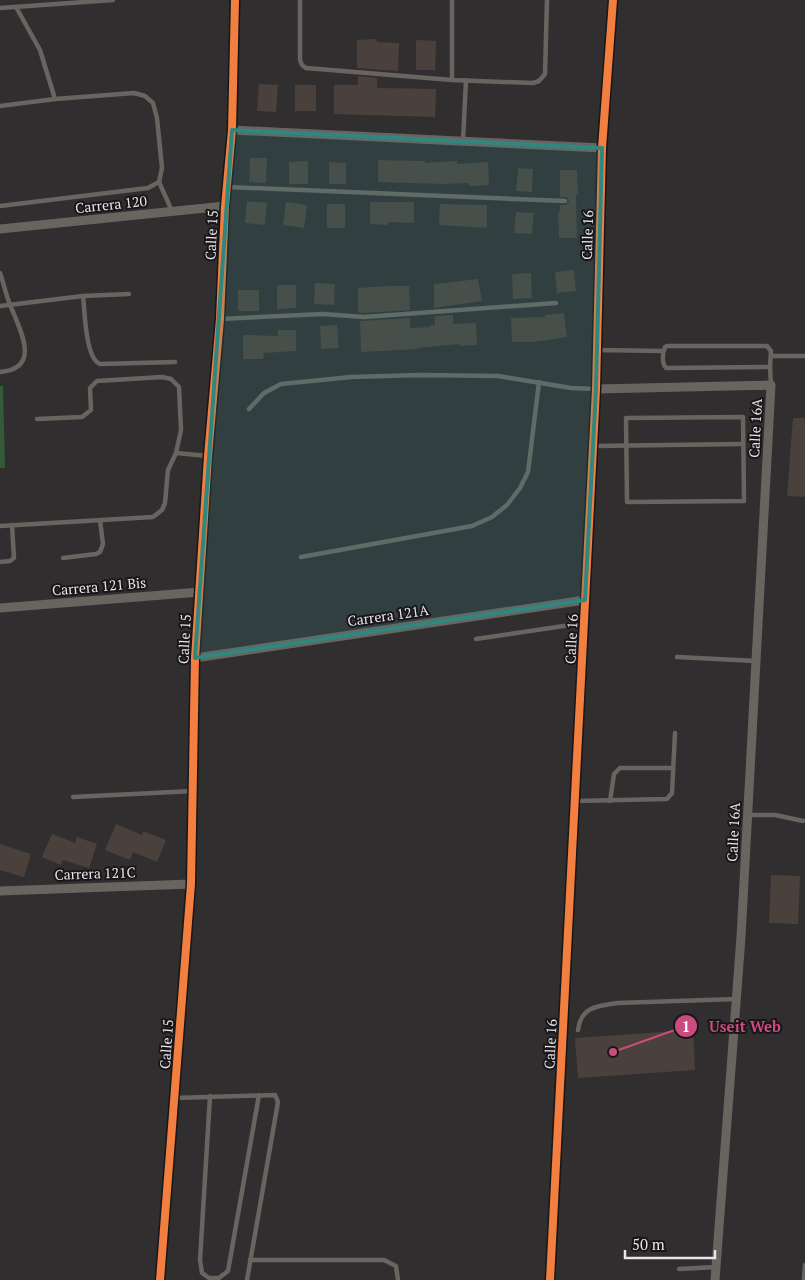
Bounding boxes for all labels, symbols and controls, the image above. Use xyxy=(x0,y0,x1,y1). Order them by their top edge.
street label: Carrera 120 xyxy=(74,191,148,217)
street label: Calle 16 xyxy=(577,209,597,260)
street label: Calle 15 xyxy=(200,210,222,260)
street label: Calle 16A xyxy=(744,397,766,458)
street label: Carrera 121 Bis xyxy=(51,572,147,600)
street label: Carrera 121A xyxy=(346,600,430,630)
street label: Calle 16 xyxy=(560,613,582,664)
street label: Calle 15 xyxy=(173,614,195,664)
street label: Calle 16A xyxy=(722,801,744,862)
street label: Carrera 121C xyxy=(54,862,136,884)
callout: Useit Web xyxy=(674,1011,790,1041)
text: 1 xyxy=(682,1016,690,1036)
text: Useit Web xyxy=(709,1016,781,1036)
street label: Calle 15 xyxy=(155,1018,177,1070)
street label: Calle 16 xyxy=(539,1018,561,1069)
scale bar xyxy=(625,1228,715,1260)
text: 50 m xyxy=(632,1234,665,1254)

